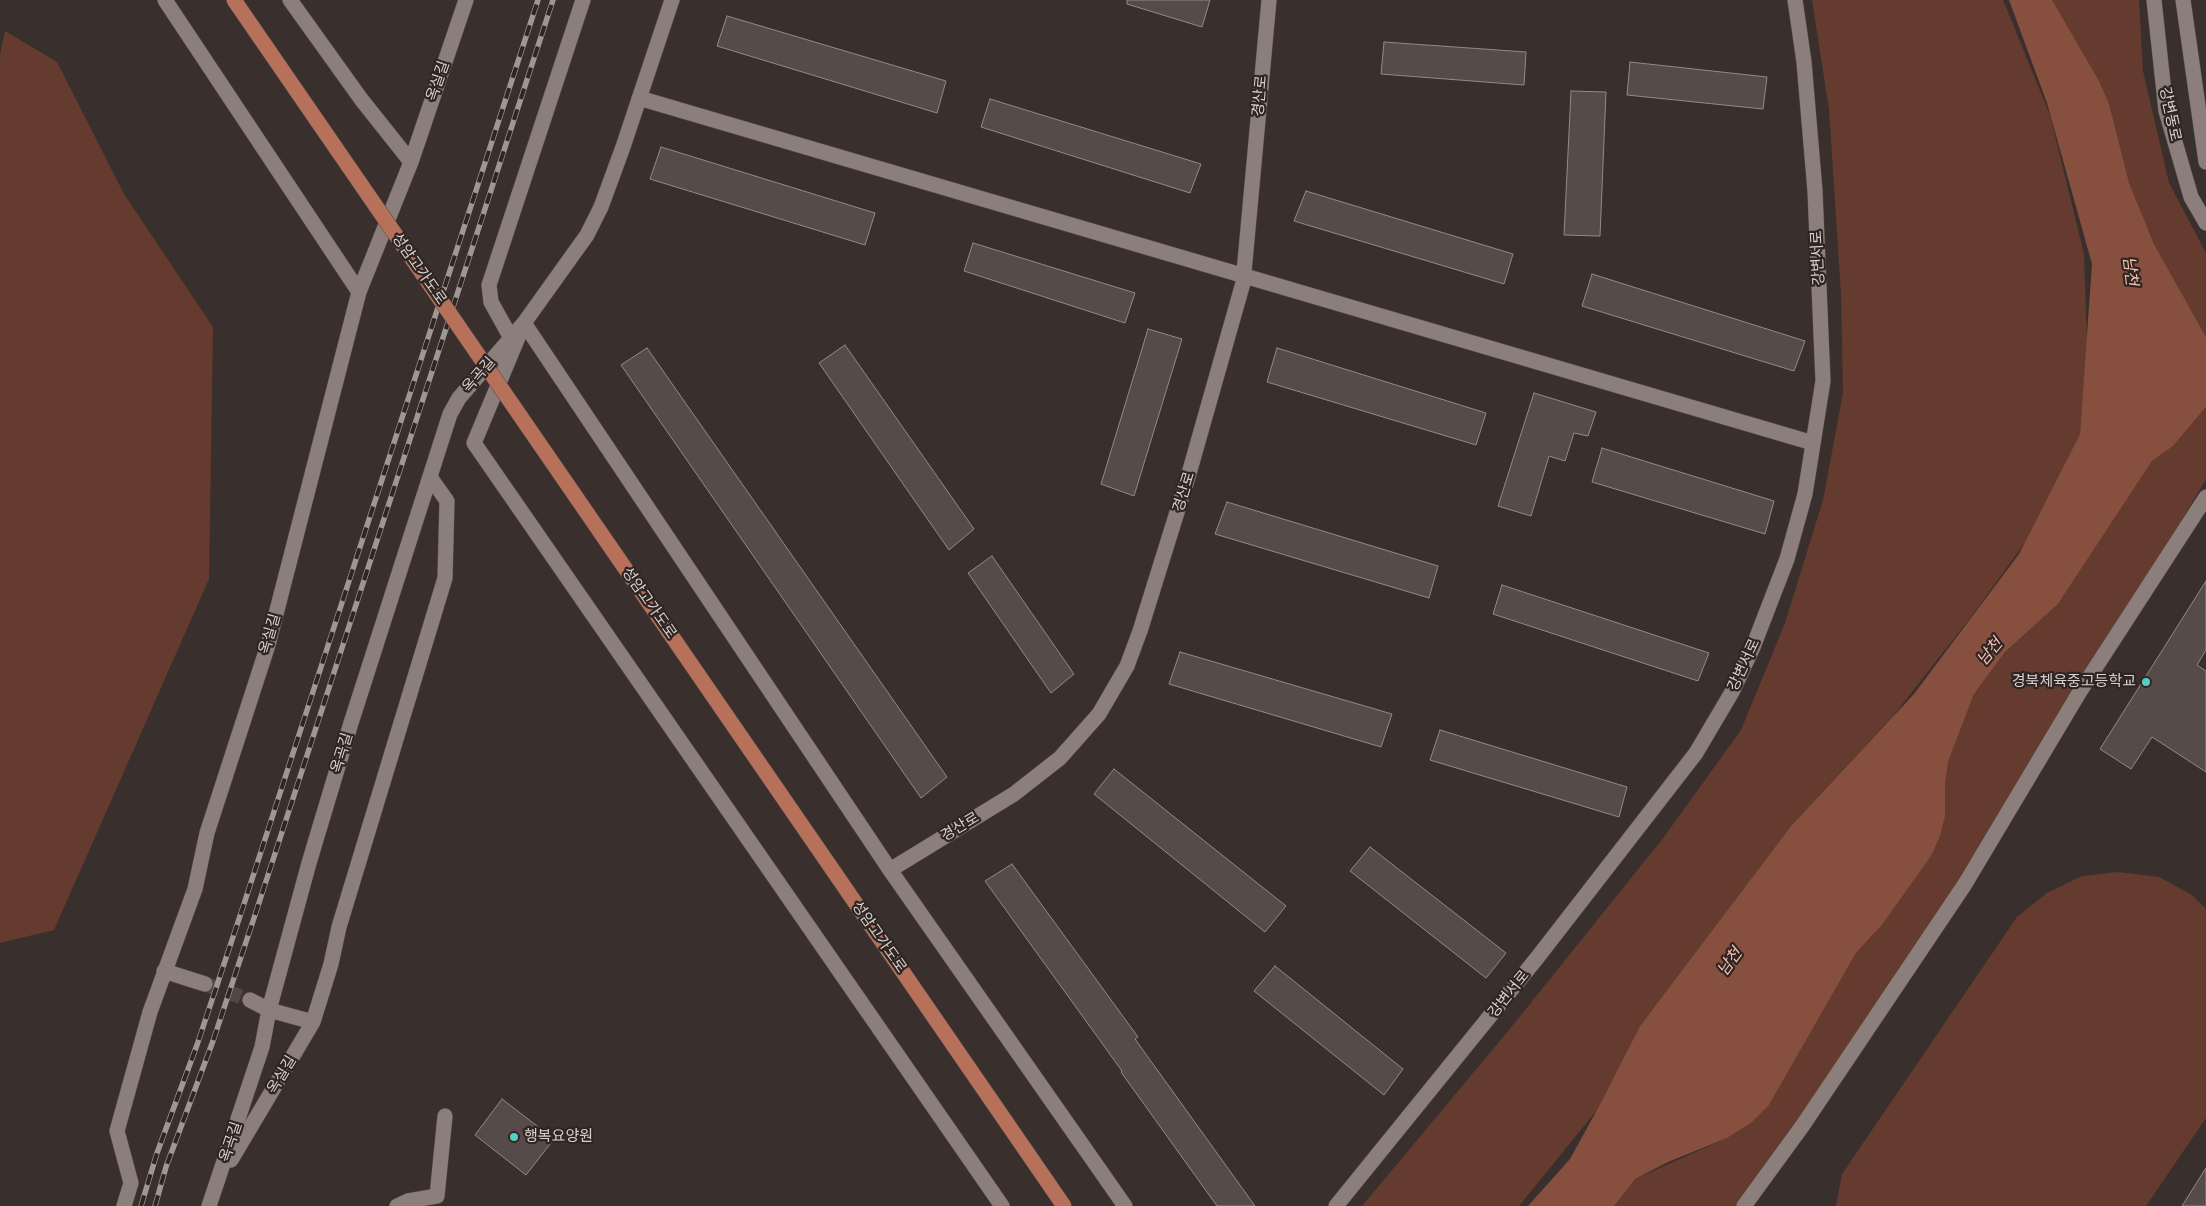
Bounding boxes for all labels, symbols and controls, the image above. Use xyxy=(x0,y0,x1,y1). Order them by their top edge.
street label: 옥실길 xyxy=(423,58,453,104)
street label: 경산로 xyxy=(1249,75,1271,117)
street label: 강변동로 xyxy=(2155,85,2185,143)
street label: 성암고가도로 xyxy=(388,230,450,308)
street label: 강변서로 xyxy=(1808,230,1828,286)
water label: 남천 xyxy=(2119,255,2141,287)
street label: 옥곡길 xyxy=(459,353,499,397)
street label: 경산로 xyxy=(1169,470,1199,514)
street label: 성암고가도로 xyxy=(618,564,680,642)
street label: 옥실길 xyxy=(256,612,284,656)
water label: 남천 xyxy=(1973,635,2007,669)
street label: 강변서로 xyxy=(1724,636,1764,694)
place label: 경북체육중고등학교 xyxy=(2012,673,2136,691)
marker: 경북체육중고등학교 xyxy=(2140,676,2152,688)
street label: 옥곡길 xyxy=(327,731,357,775)
street label: 경산로 xyxy=(938,809,982,845)
street label: 성암고가도로 xyxy=(848,898,910,976)
water label: 남천 xyxy=(1714,944,1746,980)
street label: 강변서로 xyxy=(1485,967,1533,1021)
street label: 옥실길 xyxy=(264,1053,300,1097)
street label: 옥곡길 xyxy=(216,1120,246,1164)
place label: 행복요양원 xyxy=(524,1128,593,1146)
marker: 행복요양원 xyxy=(508,1131,520,1143)

